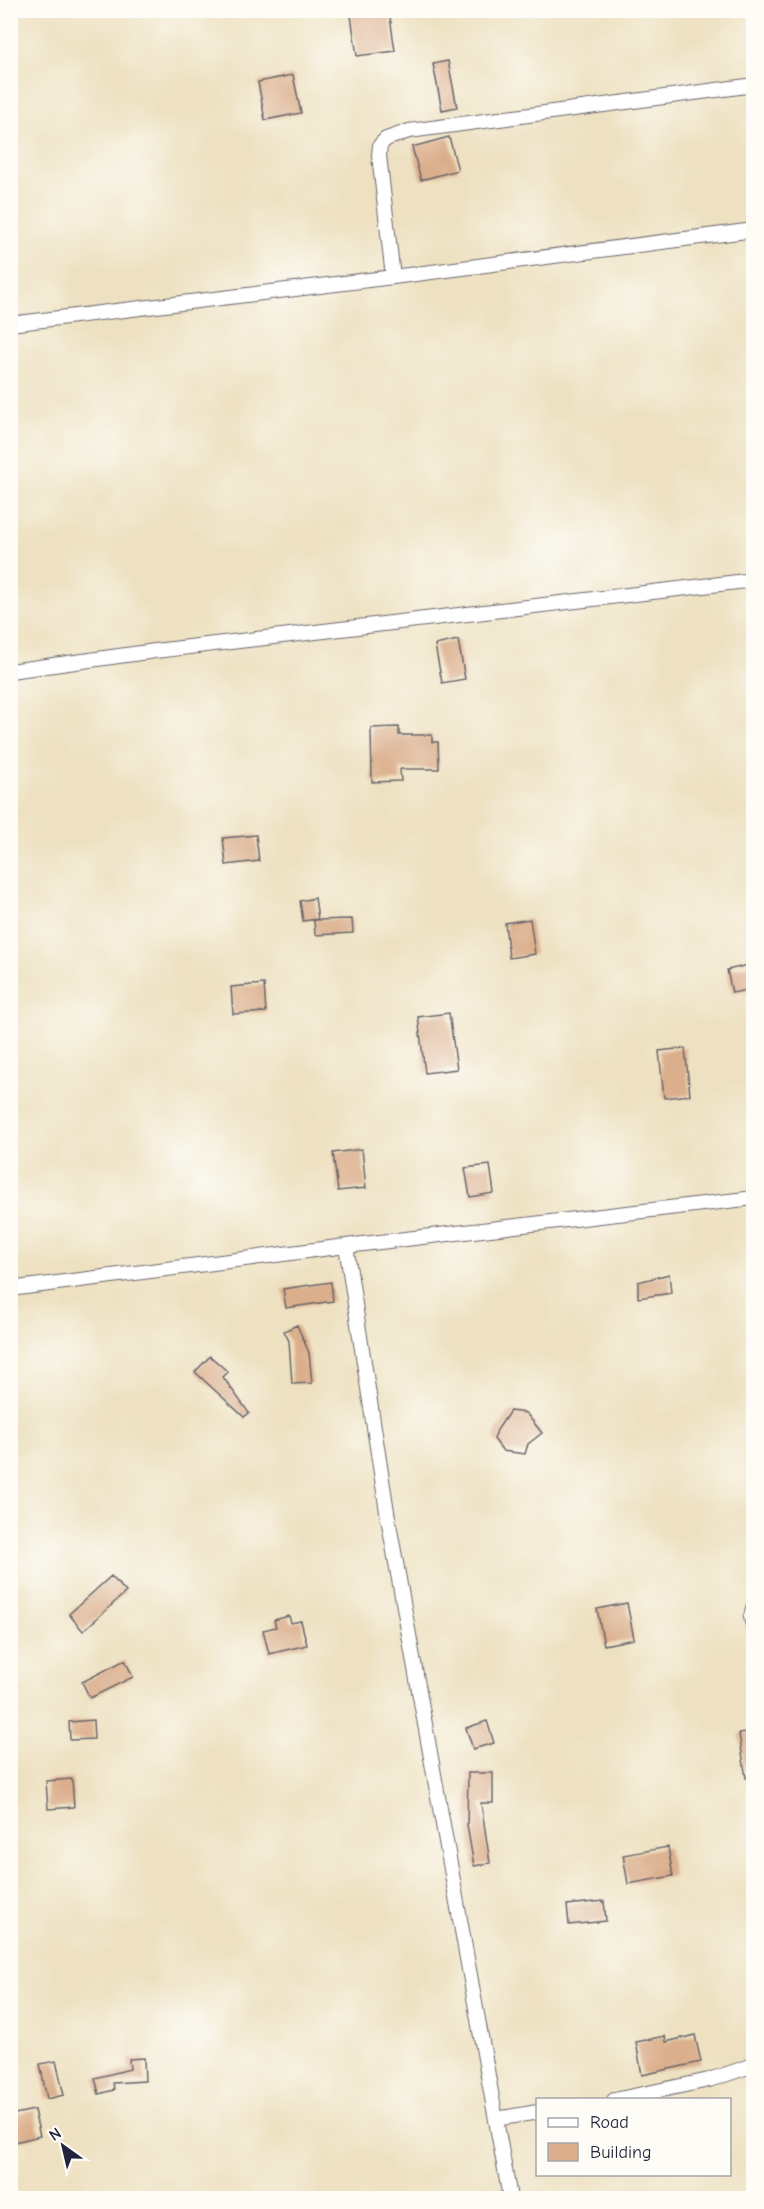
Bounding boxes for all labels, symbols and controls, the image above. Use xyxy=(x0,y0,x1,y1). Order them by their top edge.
legend xyxy=(536,2098,731,2176)
text: Road xyxy=(590,2112,629,2133)
north arrow xyxy=(33,2116,93,2176)
text: N xyxy=(46,2124,65,2145)
text: Building xyxy=(590,2142,652,2163)

